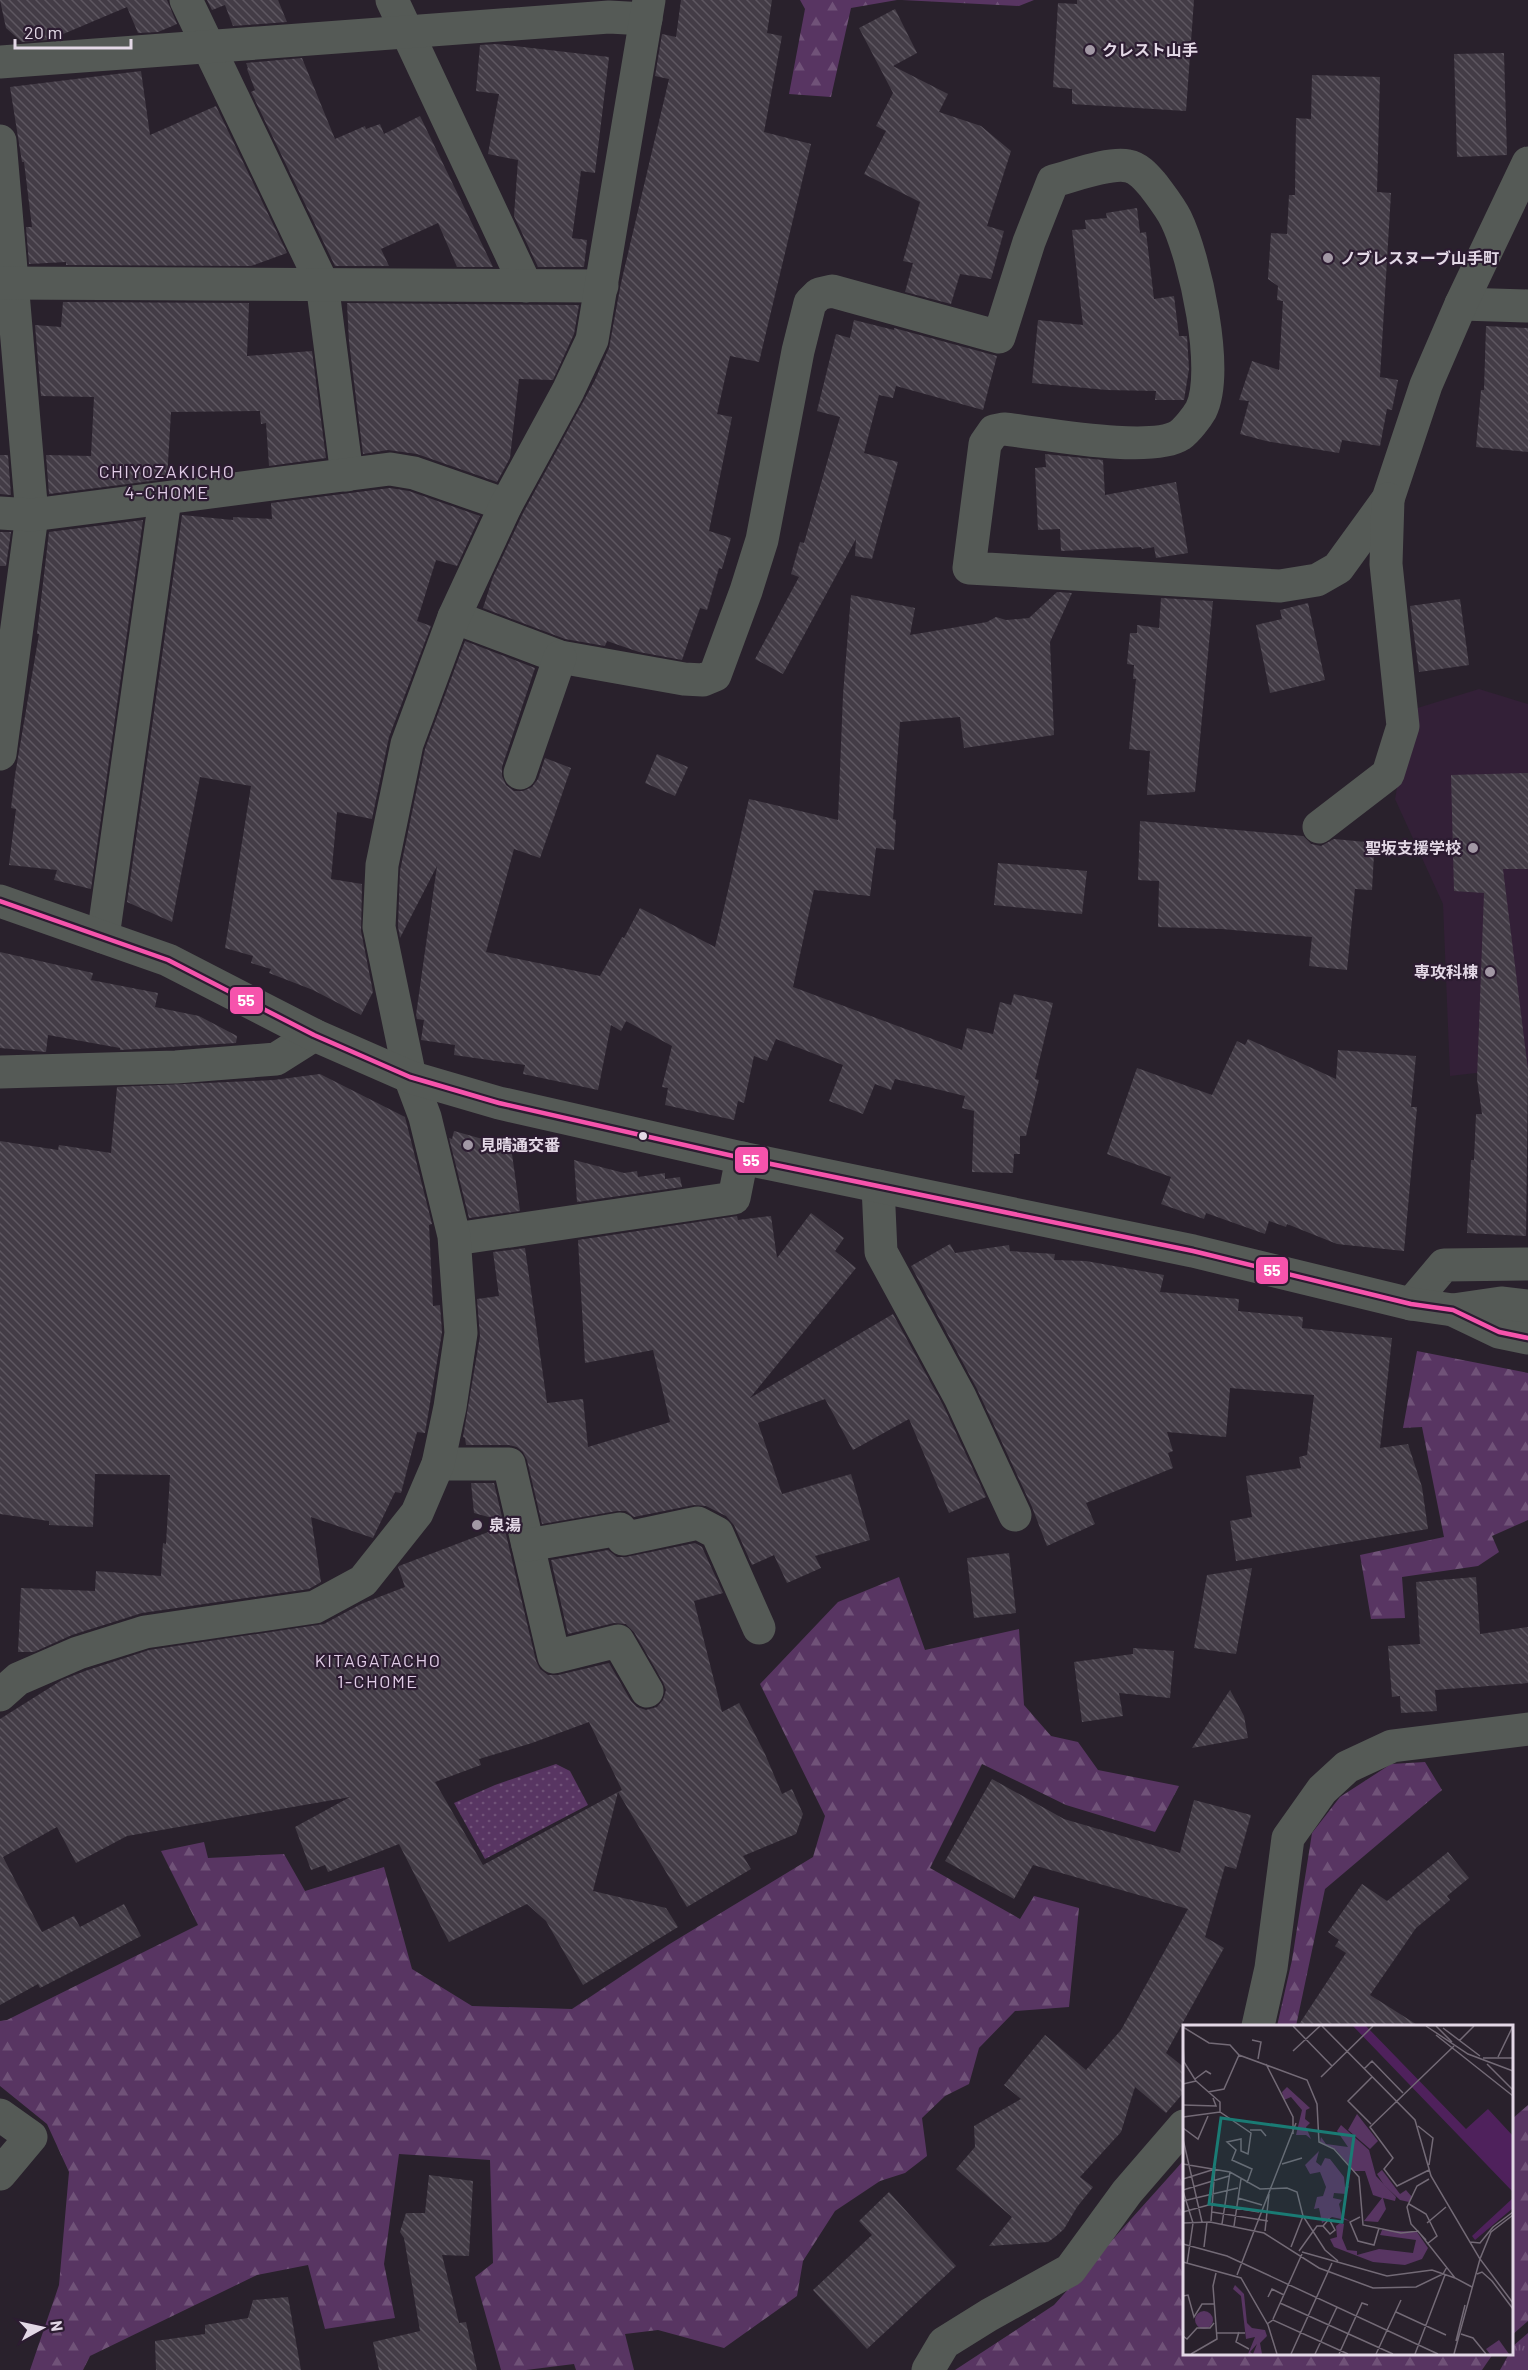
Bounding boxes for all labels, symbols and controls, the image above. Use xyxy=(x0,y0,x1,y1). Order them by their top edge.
scale bar xyxy=(15,12,130,50)
text: 20 m xyxy=(24,21,62,43)
place label: クレスト山手 xyxy=(1102,40,1198,59)
marker: クレスト山手 xyxy=(1083,43,1097,57)
place label: ノブレスヌーブ山手町 xyxy=(1340,248,1499,267)
marker: ノブレスヌーブ山手町 xyxy=(1321,251,1335,265)
district label: CHIYOZAKICHO 4-CHOME xyxy=(99,460,235,503)
place label: 聖坂支援学校 xyxy=(1365,838,1461,857)
marker: 聖坂支援学校 xyxy=(1466,841,1480,855)
place label: 専攻科棟 xyxy=(1414,962,1478,981)
marker: 専攻科棟 xyxy=(1483,965,1497,979)
line badge: 55 xyxy=(229,986,264,1015)
text: 55 xyxy=(237,990,255,1009)
unlabelled marker xyxy=(637,1130,649,1142)
place label: 見晴通交番 xyxy=(480,1135,560,1154)
marker: 見晴通交番 xyxy=(461,1138,475,1152)
line badge: 55 xyxy=(734,1146,769,1174)
text: 55 xyxy=(742,1150,760,1169)
line badge: 55 xyxy=(1255,1256,1289,1285)
text: 55 xyxy=(1263,1260,1281,1279)
place label: 泉湯 xyxy=(489,1515,521,1534)
marker: 泉湯 xyxy=(470,1518,484,1532)
district label: KITAGATACHO 1-CHOME xyxy=(315,1649,441,1692)
inset map xyxy=(1183,2025,1513,2355)
north arrow xyxy=(12,2298,72,2358)
text: N xyxy=(47,2319,67,2332)

